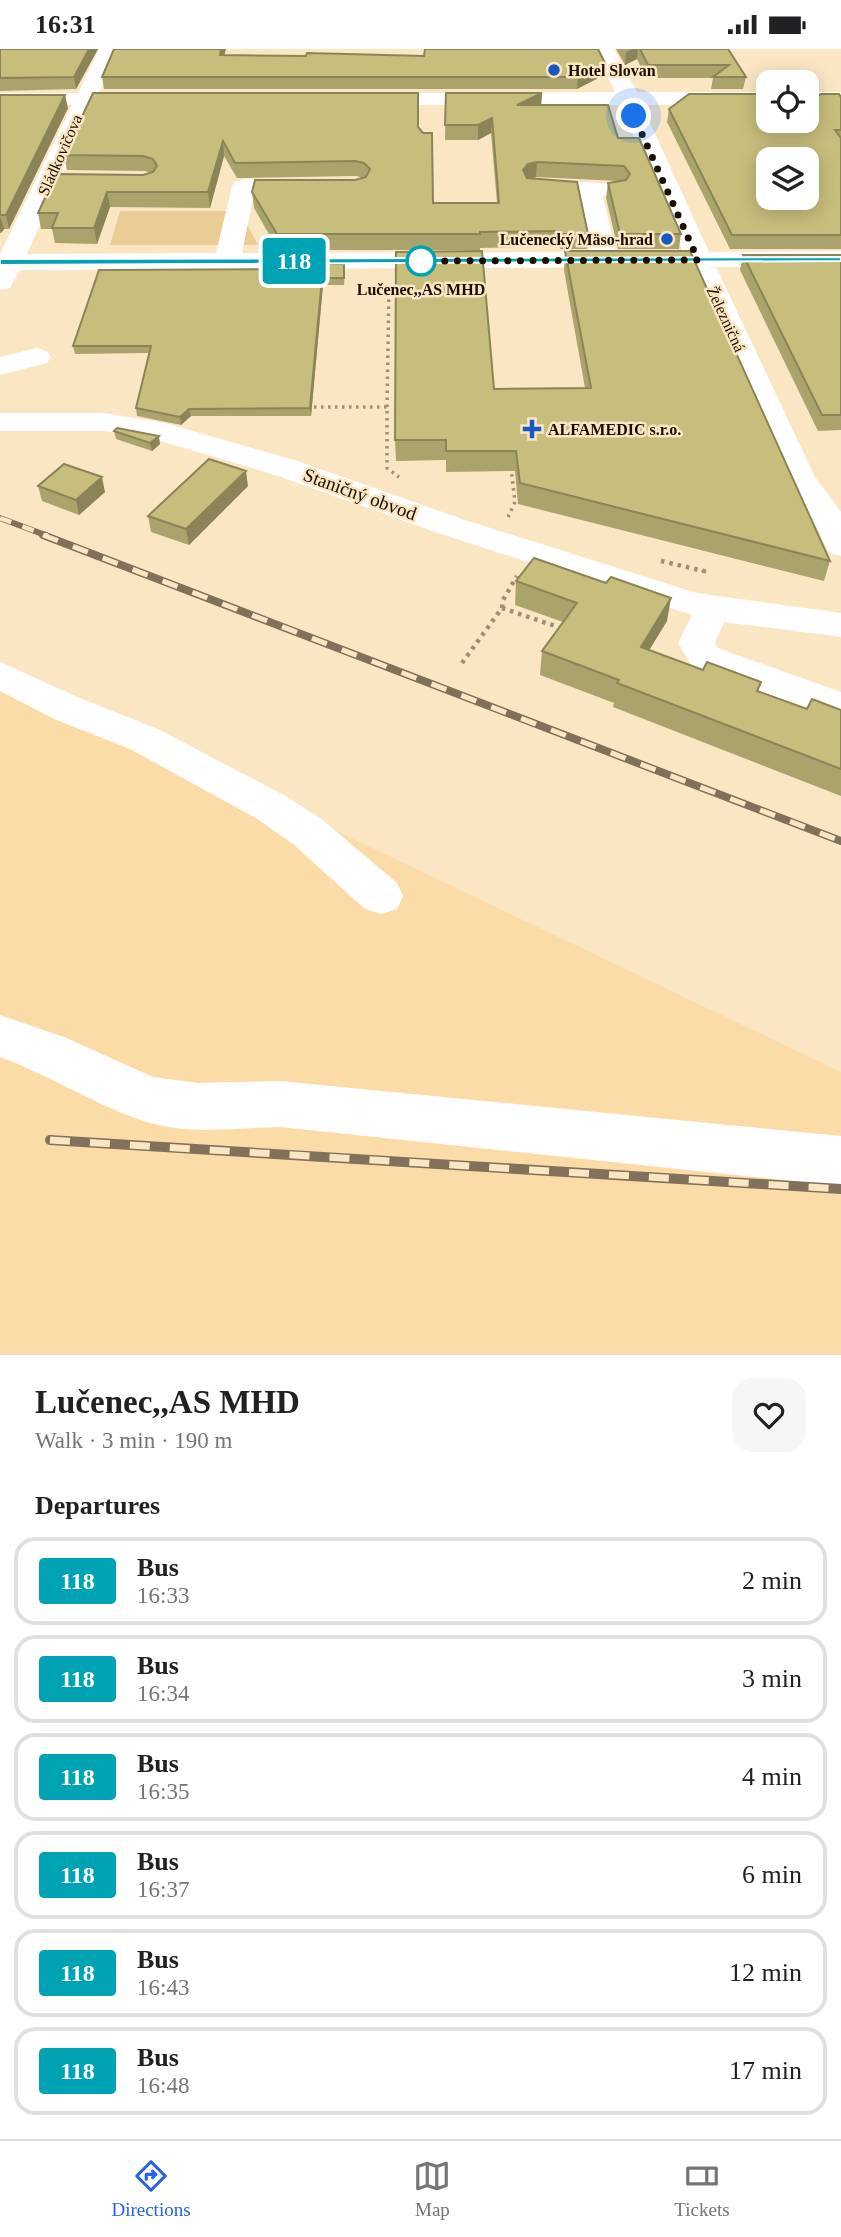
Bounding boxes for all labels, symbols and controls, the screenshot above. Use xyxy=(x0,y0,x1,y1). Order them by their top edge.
text: 16:31 xyxy=(35,10,96,39)
marker: Hotel Slovan xyxy=(546,62,562,78)
place label: Hotel Slovan xyxy=(568,62,656,79)
map controls xyxy=(756,70,819,210)
button: locate xyxy=(756,70,819,133)
your location xyxy=(616,98,651,133)
street label: Sládkovičova xyxy=(35,112,85,198)
button: layers xyxy=(756,147,819,210)
place label: Lučenecký Mäso-hrad xyxy=(500,231,653,249)
marker: Lučenecký Mäso-hrad xyxy=(659,231,675,247)
line badge: 118 xyxy=(254,238,334,284)
marker: Lučenec,,AS MHD xyxy=(406,246,436,276)
text: 118 xyxy=(277,248,311,274)
place label: Lučenec,,AS MHD xyxy=(357,281,485,298)
street label: Železničná xyxy=(703,283,749,354)
marker: ALFAMEDIC s.r.o. xyxy=(522,419,542,439)
place label: ALFAMEDIC s.r.o. xyxy=(548,421,681,438)
street label: Staničný obvod xyxy=(301,464,420,524)
button: heart xyxy=(732,1378,806,1452)
text: Lučenec,,AS MHD xyxy=(35,1384,300,1420)
text: Walk · 3 min · 190 m xyxy=(35,1428,232,1453)
text: Departures xyxy=(35,1491,160,1520)
text: Bus xyxy=(137,1553,179,1582)
text: 2 min xyxy=(742,1566,802,1595)
text: 118 xyxy=(60,1568,95,1594)
text: 16:33 xyxy=(137,1583,189,1608)
text: Bus xyxy=(137,1651,179,1680)
text: 3 min xyxy=(742,1664,802,1693)
text: 118 xyxy=(60,1666,95,1692)
text: 16:34 xyxy=(137,1681,189,1706)
text: Bus xyxy=(137,1749,179,1778)
text: 4 min xyxy=(742,1762,802,1791)
text: 118 xyxy=(60,1764,95,1790)
text: 16:35 xyxy=(137,1779,189,1804)
text: Bus xyxy=(137,1847,179,1876)
text: 6 min xyxy=(742,1860,802,1889)
text: 118 xyxy=(60,1862,95,1888)
text: 16:37 xyxy=(137,1877,189,1902)
text: Bus xyxy=(137,1945,179,1974)
text: 12 min xyxy=(729,1958,802,1987)
text: 118 xyxy=(60,1960,95,1986)
text: 16:43 xyxy=(137,1975,189,2000)
text: Bus xyxy=(137,2043,179,2072)
text: 17 min xyxy=(729,2056,802,2085)
text: 118 xyxy=(60,2058,95,2084)
text: 16:48 xyxy=(137,2073,189,2098)
tab: Directions xyxy=(111,2157,191,2221)
tab: Map xyxy=(413,2157,451,2221)
tab: Tickets xyxy=(674,2157,730,2221)

